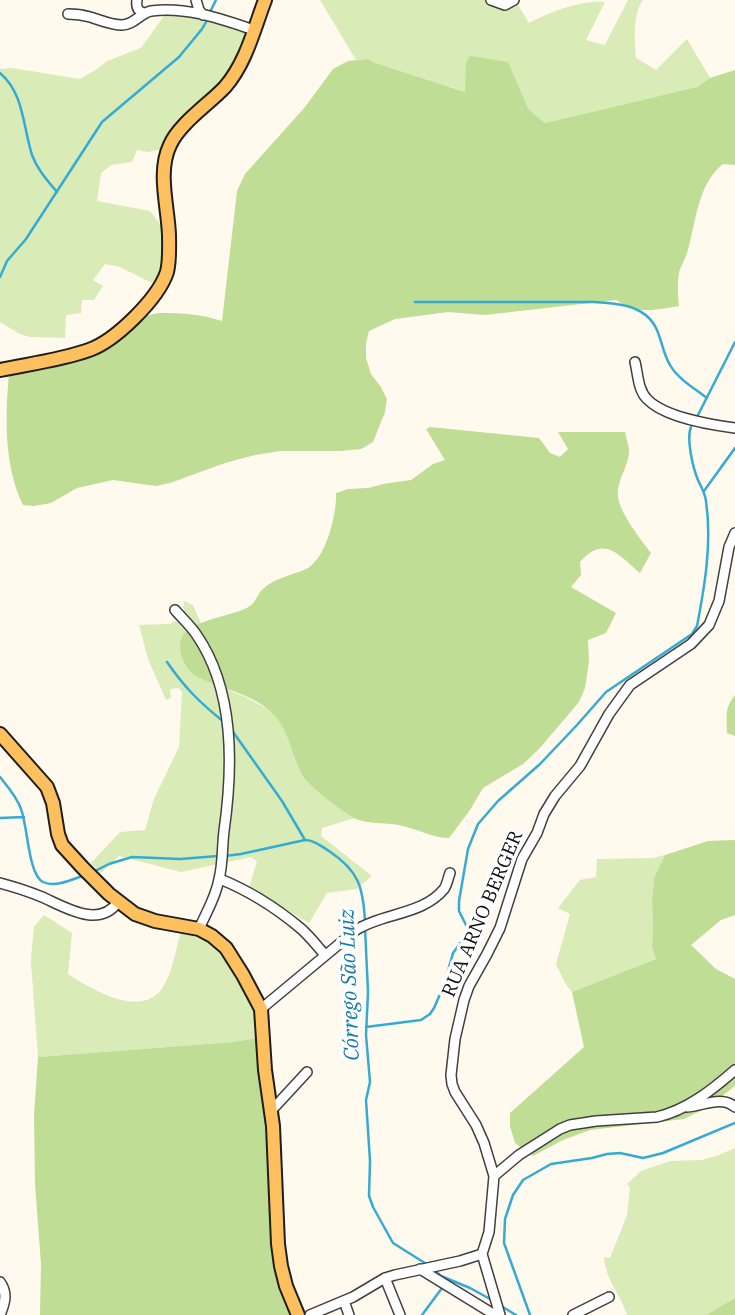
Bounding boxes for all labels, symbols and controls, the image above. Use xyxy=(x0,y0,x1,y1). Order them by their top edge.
street label: RUA ARNO BERGER xyxy=(438,828,528,1000)
water label: Córrego São Luiz xyxy=(335,909,365,1061)

